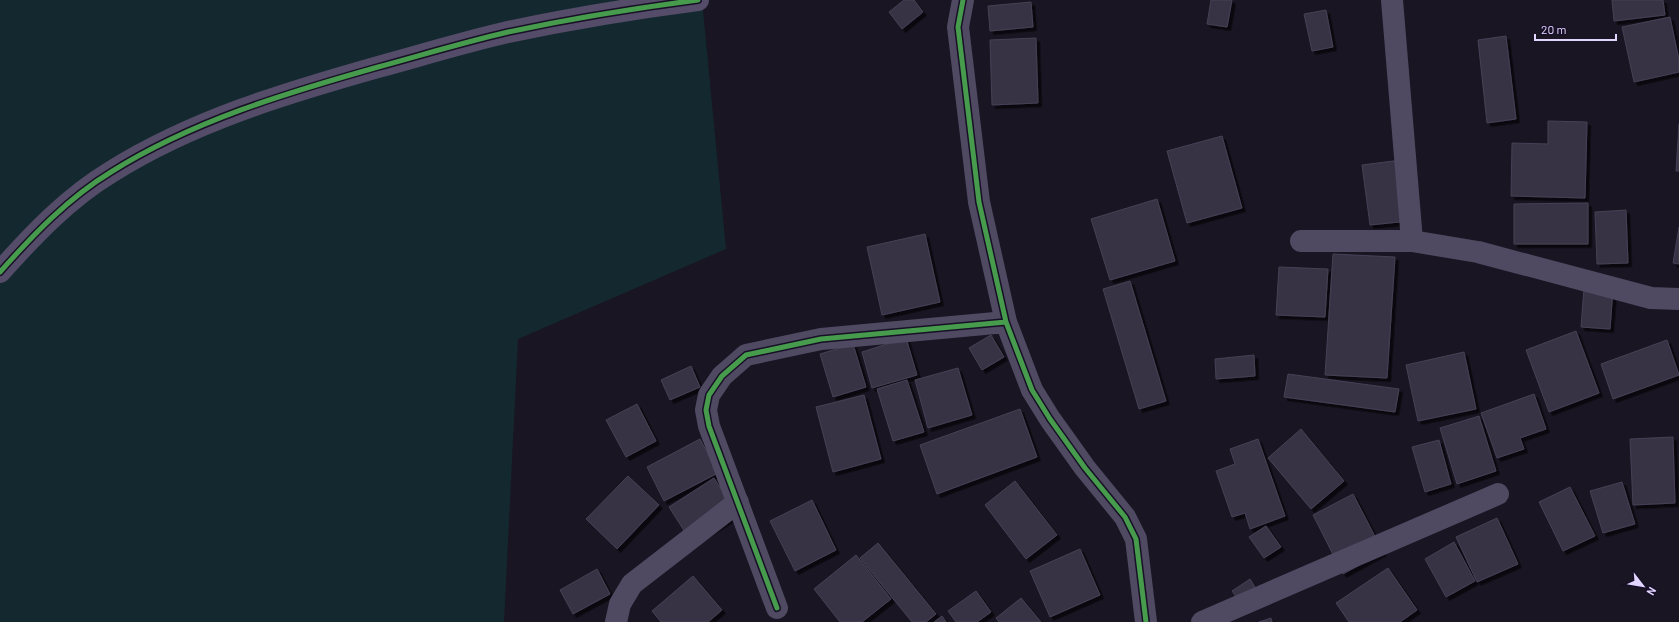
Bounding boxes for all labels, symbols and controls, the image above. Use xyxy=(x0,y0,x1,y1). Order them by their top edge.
scale bar xyxy=(1535,16,1616,42)
text: 20 m xyxy=(1541,22,1567,36)
north arrow xyxy=(1623,566,1663,606)
text: N xyxy=(1645,585,1659,598)

